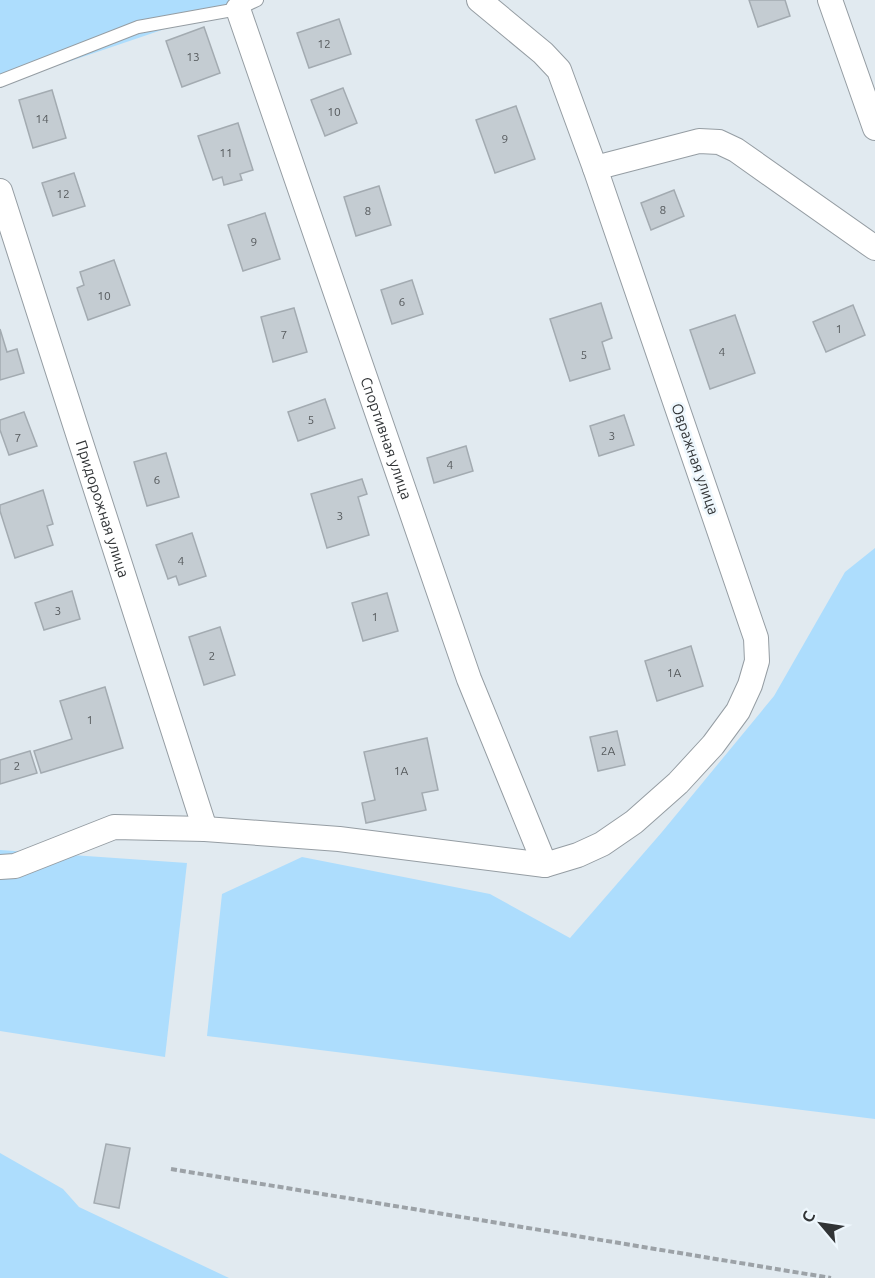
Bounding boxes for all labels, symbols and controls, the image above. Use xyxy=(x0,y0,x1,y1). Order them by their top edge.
house number: 12 xyxy=(317,37,331,50)
house number: 13 xyxy=(186,50,200,63)
house number: 10 xyxy=(327,105,341,118)
house number: 14 xyxy=(35,112,49,125)
house number: 9 xyxy=(502,132,508,145)
house number: 11 xyxy=(219,146,233,159)
house number: 12 xyxy=(56,187,70,200)
house number: 8 xyxy=(660,203,667,216)
house number: 8 xyxy=(365,204,372,217)
house number: 9 xyxy=(251,235,257,248)
house number: 10 xyxy=(97,289,111,302)
house number: 6 xyxy=(399,295,406,308)
house number: 1 xyxy=(836,322,842,335)
house number: 7 xyxy=(281,328,287,341)
house number: 4 xyxy=(719,345,726,358)
house number: 5 xyxy=(581,348,587,361)
street label: Спортивная улица xyxy=(358,375,415,501)
street label: Овражная улица xyxy=(668,401,722,517)
house number: 5 xyxy=(308,413,314,426)
house number: 3 xyxy=(609,429,615,442)
house number: 7 xyxy=(15,431,21,444)
street label: Придорожная улица xyxy=(73,438,133,580)
house number: 4 xyxy=(447,458,454,471)
house number: 6 xyxy=(154,473,161,486)
house number: 3 xyxy=(337,509,343,522)
house number: 4 xyxy=(178,554,185,567)
house number: 3 xyxy=(55,604,61,617)
house number: 1 xyxy=(372,610,378,623)
house number: 2 xyxy=(209,649,215,662)
house number: 1А xyxy=(667,666,681,679)
house number: 1 xyxy=(87,713,93,726)
house number: 2А xyxy=(601,744,615,757)
house number: 2 xyxy=(14,759,20,772)
house number: 1А xyxy=(394,764,408,777)
north arrow xyxy=(791,1194,851,1254)
text: С xyxy=(798,1208,818,1226)

